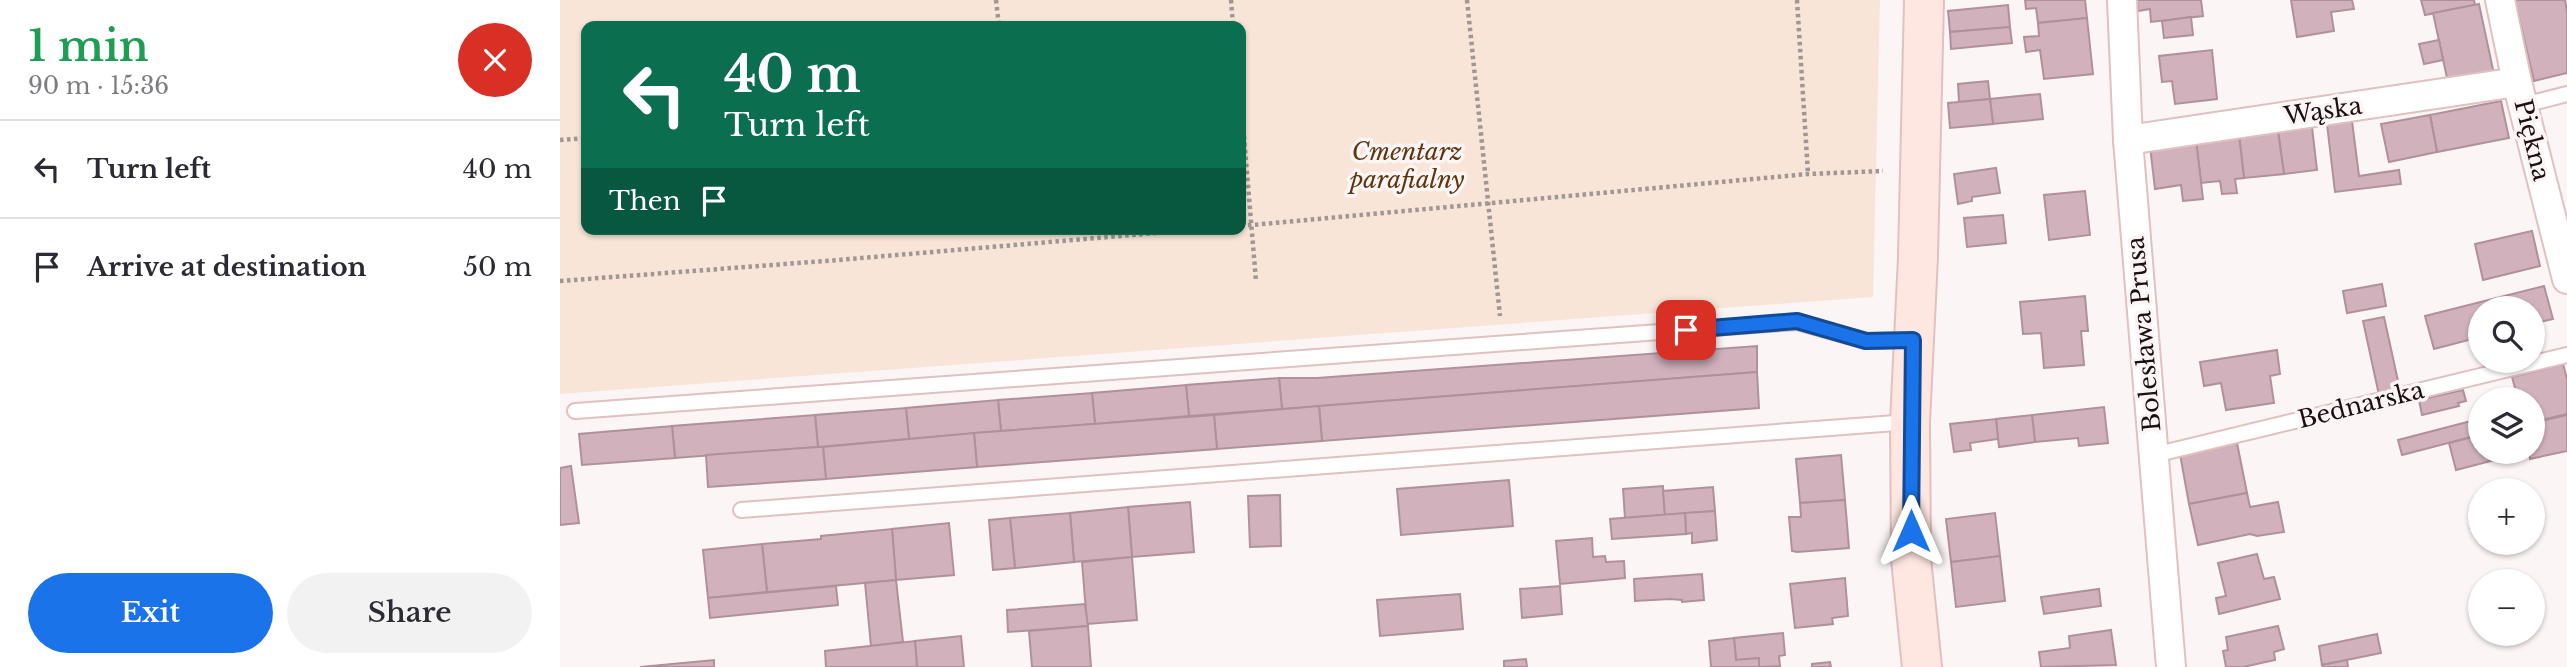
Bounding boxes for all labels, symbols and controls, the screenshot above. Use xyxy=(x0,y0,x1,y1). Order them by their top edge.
text: 1 min xyxy=(28,20,149,72)
button: close xyxy=(458,23,532,97)
text: 40 m xyxy=(724,44,861,105)
icon: left xyxy=(609,49,700,140)
text: 90 m · 15:36 xyxy=(28,72,169,100)
street label: Wąska xyxy=(2281,91,2364,130)
street label: Piękna xyxy=(2508,96,2557,184)
text: Turn left xyxy=(724,105,870,145)
park label: Cmentarz parafialny xyxy=(1347,137,1465,194)
icon: left xyxy=(28,150,66,188)
text: Turn left xyxy=(87,153,211,185)
text: 40 m xyxy=(463,153,532,185)
icon: arrive xyxy=(695,182,733,220)
text: Then xyxy=(609,185,681,217)
street label: Bolesława Prusa xyxy=(2120,235,2166,433)
icon: arrive xyxy=(28,248,66,286)
text: Arrive at destination xyxy=(87,251,367,283)
text: 50 m xyxy=(463,251,532,283)
map controls xyxy=(2468,296,2545,646)
button: search xyxy=(2468,296,2545,373)
pin xyxy=(1656,300,1716,360)
icon: arrive xyxy=(1667,311,1705,349)
street label: Bednarska xyxy=(2295,375,2427,434)
button: layers xyxy=(2468,387,2545,464)
button: + xyxy=(2468,478,2545,555)
position arrow xyxy=(1874,494,1948,568)
button: − xyxy=(2468,569,2545,646)
button: Exit xyxy=(28,573,273,653)
button: Share xyxy=(287,573,532,653)

